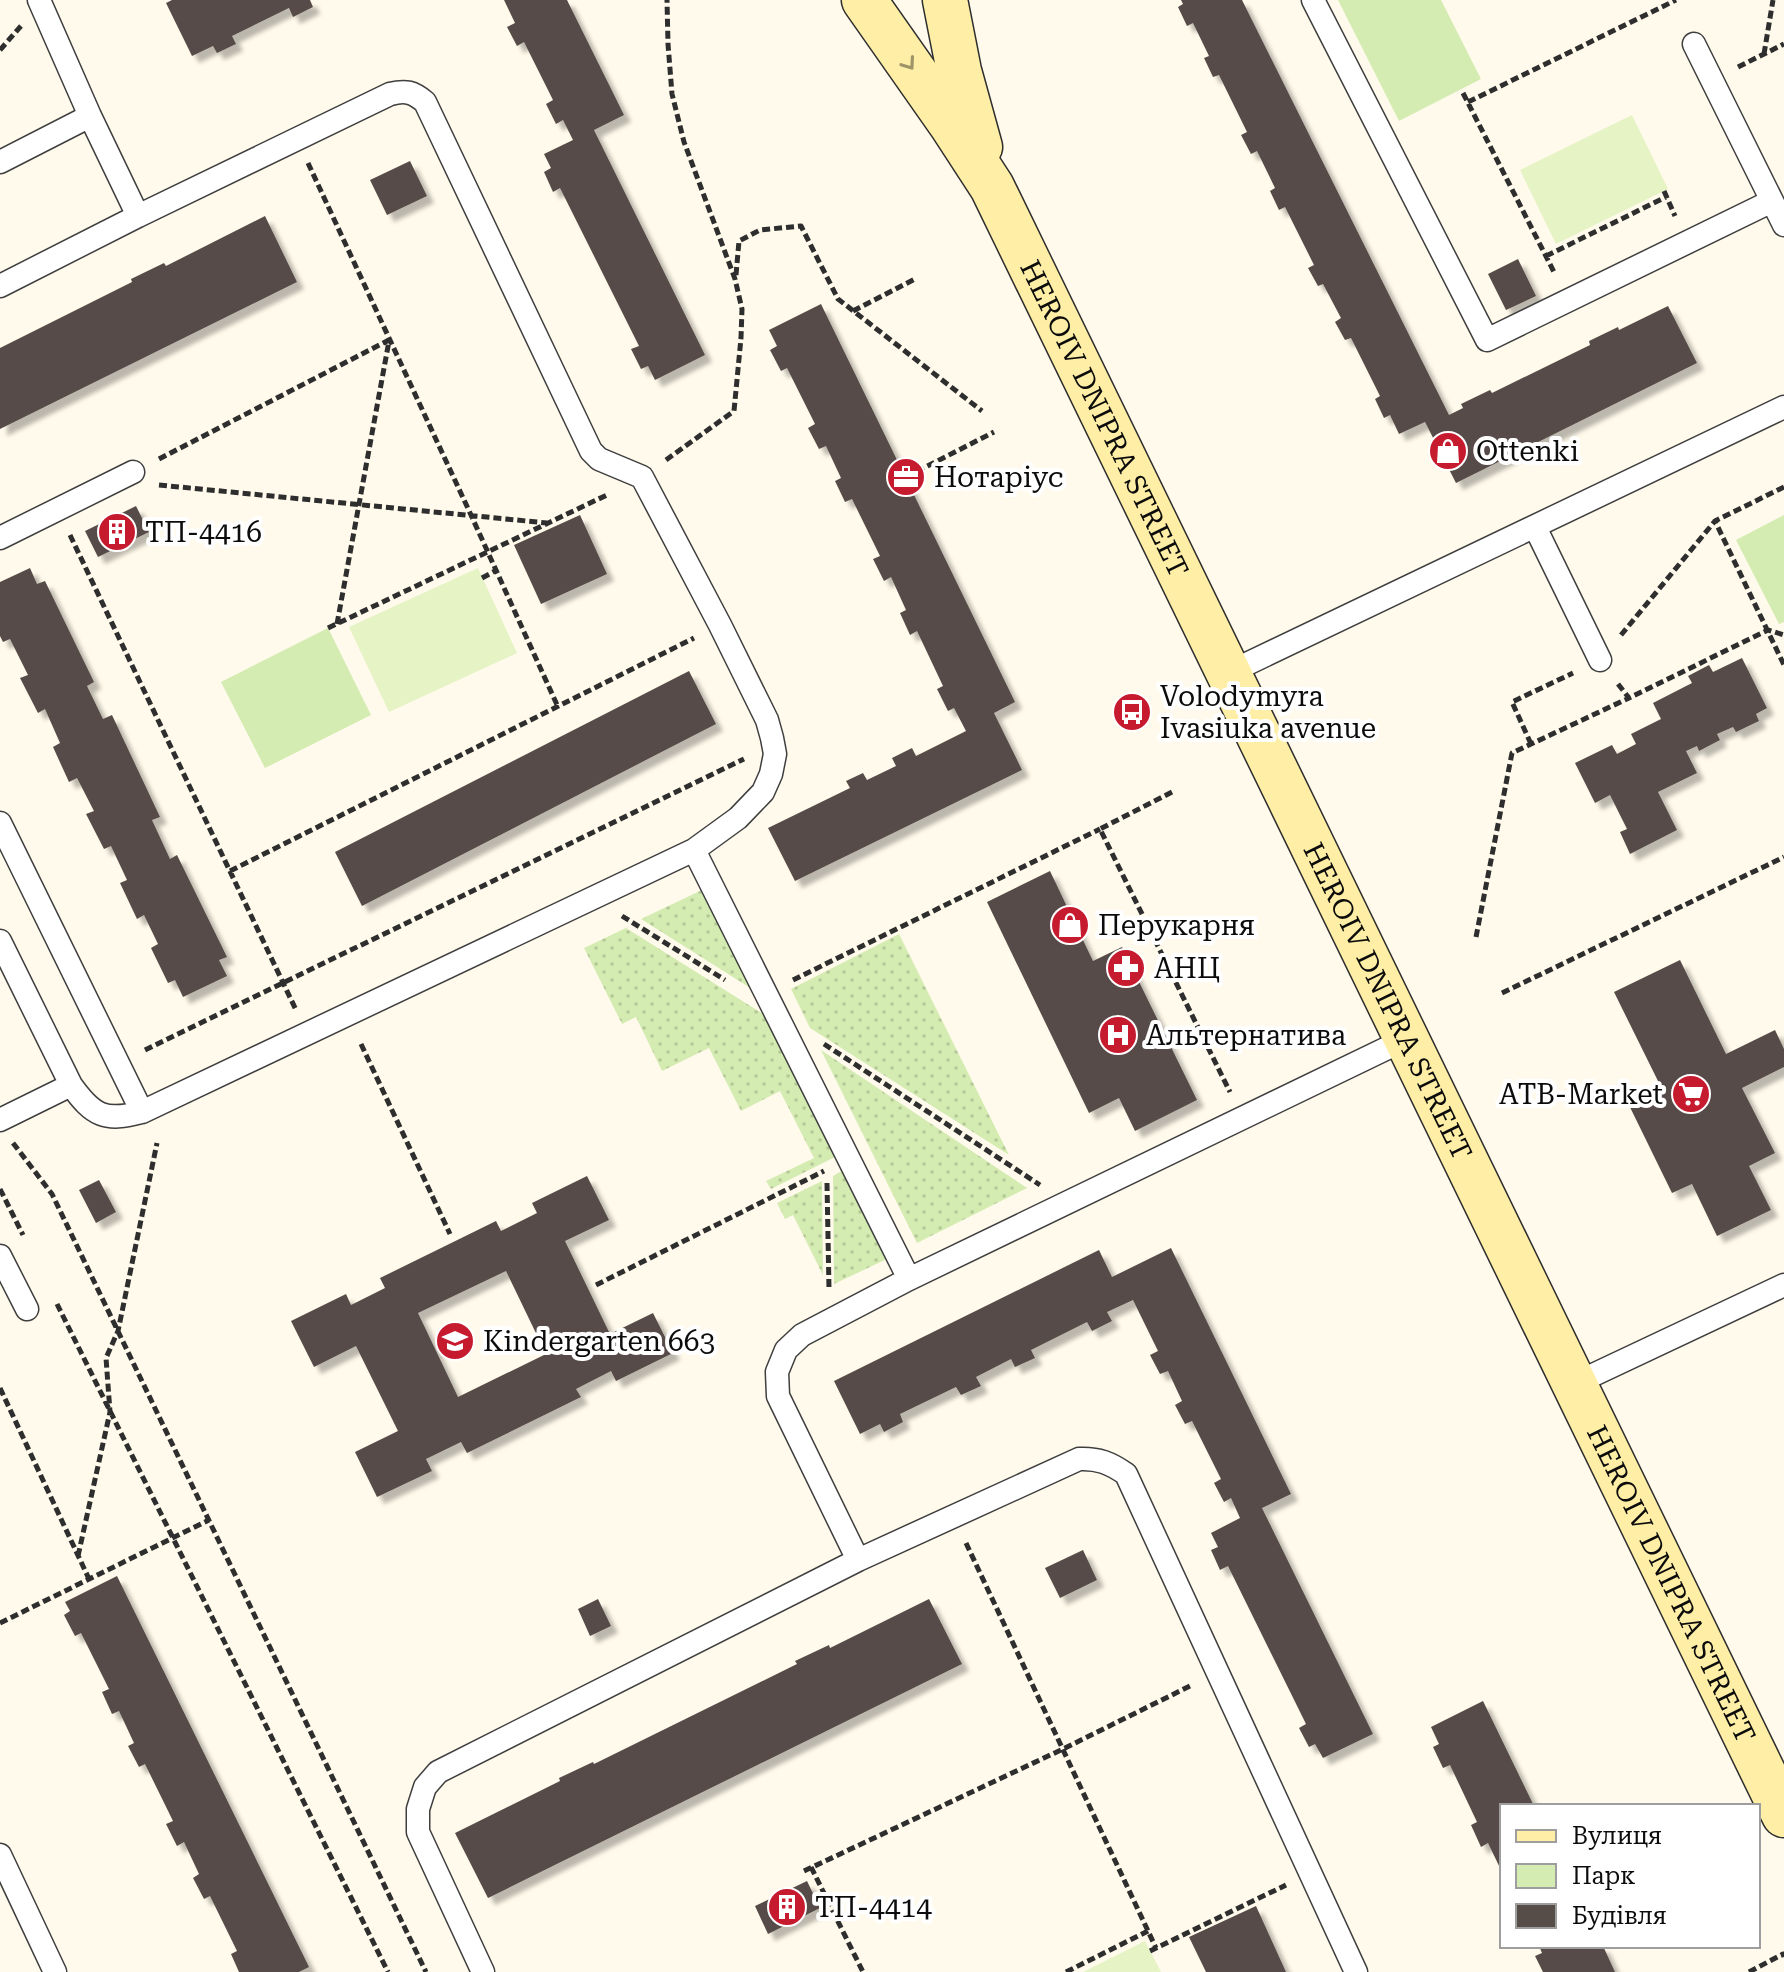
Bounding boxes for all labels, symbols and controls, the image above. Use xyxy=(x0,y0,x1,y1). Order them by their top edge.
one-way arrow xyxy=(899,55,914,69)
street label: HEROIV DNIPRA STREET xyxy=(1014,255,1196,582)
shop icon: Ottenki xyxy=(1427,430,1469,472)
place label: Ottenki xyxy=(1476,435,1579,468)
office icon: Нотаріус xyxy=(885,456,927,498)
place label: Нотаріус xyxy=(934,461,1063,494)
building icon: ТП-4416 xyxy=(96,511,138,553)
place label: ТП-4416 xyxy=(145,516,262,549)
place label: Volodymyra Ivasiuka avenue xyxy=(1160,680,1376,745)
bus stop icon: Volodymyra Ivasiuka avenue xyxy=(1111,691,1153,733)
street label: HEROIV DNIPRA STREET xyxy=(1297,837,1479,1165)
shop icon: Перукарня xyxy=(1049,904,1091,946)
place label: Перукарня xyxy=(1098,909,1255,942)
pharmacy icon: АНЦ xyxy=(1105,947,1147,989)
place label: АНЦ xyxy=(1154,952,1220,985)
hospital icon: Альтернатива xyxy=(1097,1014,1139,1056)
place label: Альтернатива xyxy=(1146,1019,1346,1052)
supermarket icon: ATB-Market xyxy=(1670,1073,1712,1115)
place label: ATB-Market xyxy=(1499,1078,1663,1111)
school or university icon: Kindergarten 663 xyxy=(434,1320,476,1362)
place label: Kindergarten 663 xyxy=(483,1325,715,1358)
street label: HEROIV DNIPRA STREET xyxy=(1580,1420,1763,1748)
legend xyxy=(1500,1804,1760,1948)
text: Вулиця xyxy=(1572,1822,1662,1850)
text: Парк xyxy=(1572,1862,1635,1890)
building icon: ТП-4414 xyxy=(766,1886,808,1928)
place label: ТП-4414 xyxy=(815,1891,932,1924)
text: Будівля xyxy=(1572,1902,1667,1930)

